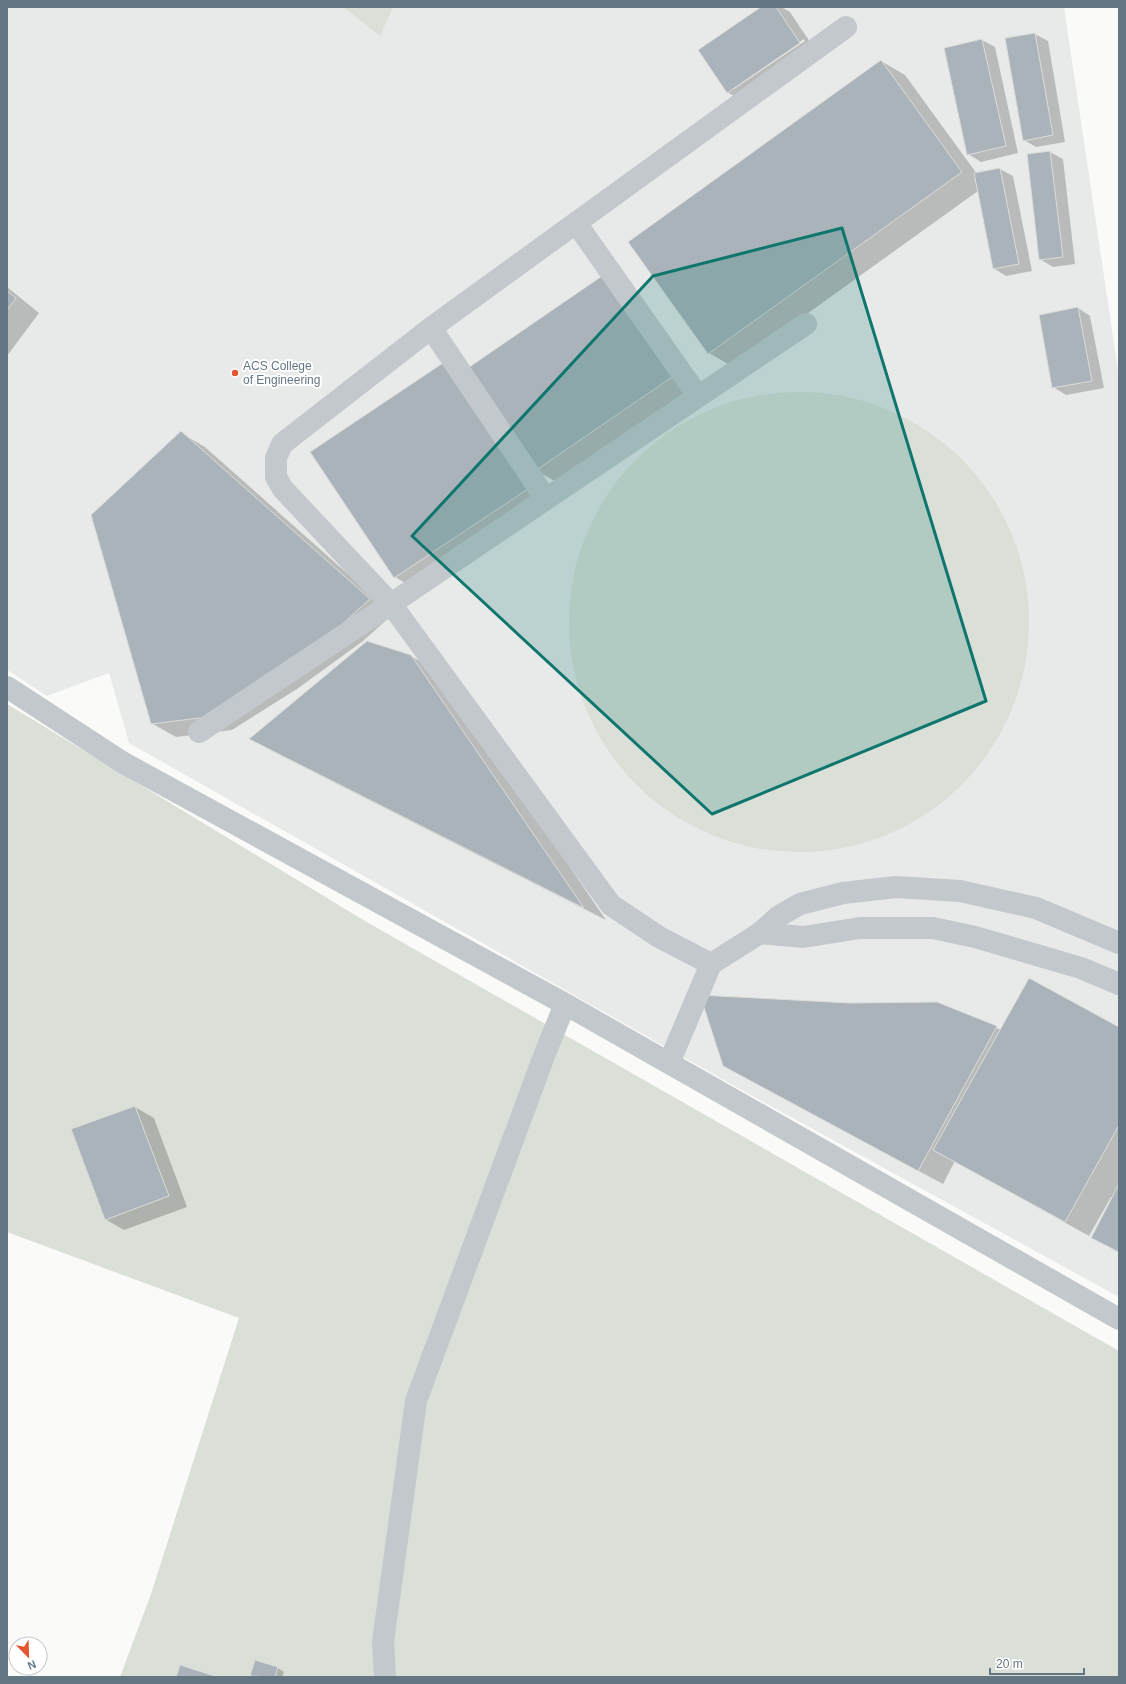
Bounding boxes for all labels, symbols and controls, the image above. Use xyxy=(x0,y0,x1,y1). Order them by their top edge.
place label: ACS College of Engineering xyxy=(243,359,320,387)
marker: ACS College of Engineering xyxy=(230,368,240,378)
north arrow xyxy=(8,1636,48,1676)
scale bar xyxy=(990,1650,1084,1676)
text: 20 m xyxy=(996,1657,1023,1671)
text: N xyxy=(26,1658,38,1672)

